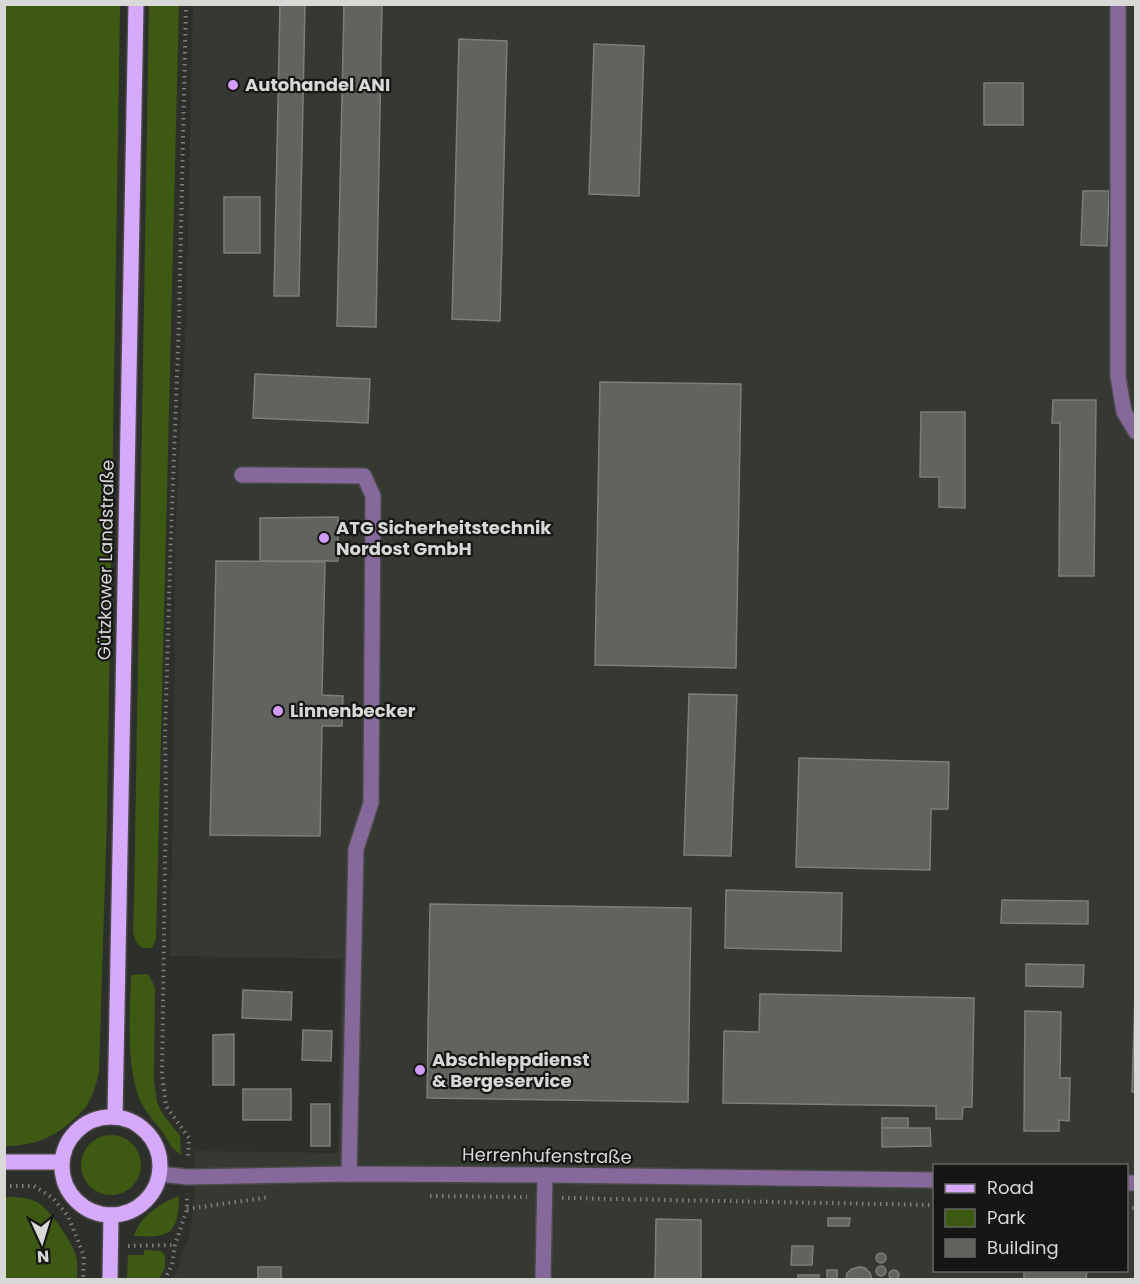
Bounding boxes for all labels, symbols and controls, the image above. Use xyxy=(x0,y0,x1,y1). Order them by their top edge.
place label: Autohandel ANI xyxy=(245,72,390,97)
marker: Autohandel ANI xyxy=(226,78,240,92)
street label: Gützkower Landstraße xyxy=(91,460,120,660)
place label: ATG Sicherheitstechnik Nordost GmbH xyxy=(336,515,552,561)
marker: ATG Sicherheitstechnik Nordost GmbH xyxy=(317,531,331,545)
place label: Linnenbecker xyxy=(290,698,416,723)
marker: Linnenbecker xyxy=(271,704,285,718)
place label: Abschleppdienst & Bergeservice xyxy=(432,1047,590,1093)
marker: Abschleppdienst & Bergeservice xyxy=(413,1063,427,1077)
street label: Herrenhufenstraße xyxy=(462,1142,632,1169)
legend xyxy=(933,1164,1128,1272)
text: Road xyxy=(987,1175,1034,1200)
text: Park xyxy=(987,1205,1026,1230)
north arrow xyxy=(12,1212,72,1272)
text: Building xyxy=(987,1235,1059,1260)
text: N xyxy=(36,1245,50,1268)

